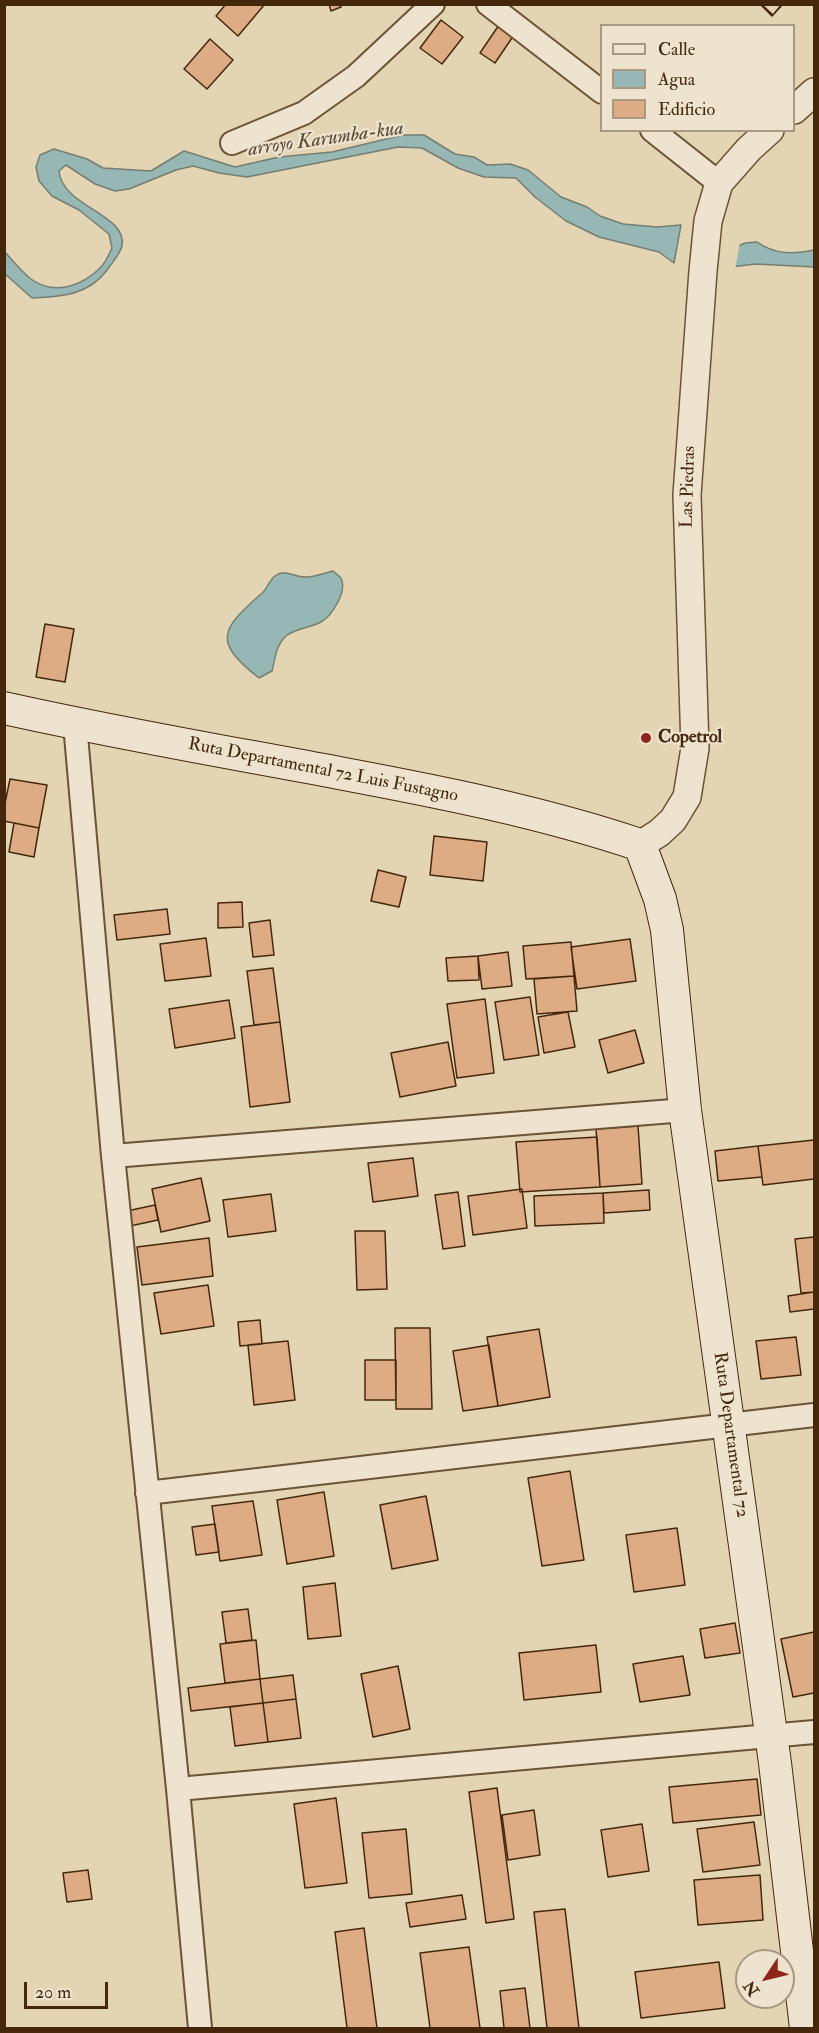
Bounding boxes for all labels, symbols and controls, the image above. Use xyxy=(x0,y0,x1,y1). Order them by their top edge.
legend xyxy=(600,24,795,132)
text: Calle xyxy=(658,38,695,61)
text: Agua xyxy=(658,68,695,91)
text: Edificio xyxy=(658,98,715,121)
water label: arroyo Karumba-kua xyxy=(247,117,405,163)
street label: Las Piedras xyxy=(677,446,701,528)
place label: Copetrol xyxy=(658,727,722,749)
marker: Copetrol xyxy=(639,731,653,745)
street label: Ruta Departamental 72 Luis Fustagno xyxy=(186,734,460,808)
street label: Ruta Departamental 72 xyxy=(708,1351,752,1519)
north arrow xyxy=(735,1949,795,2009)
scale bar xyxy=(27,1970,111,2008)
text: N xyxy=(740,1977,764,2000)
text: 20 m xyxy=(35,1981,71,2004)

